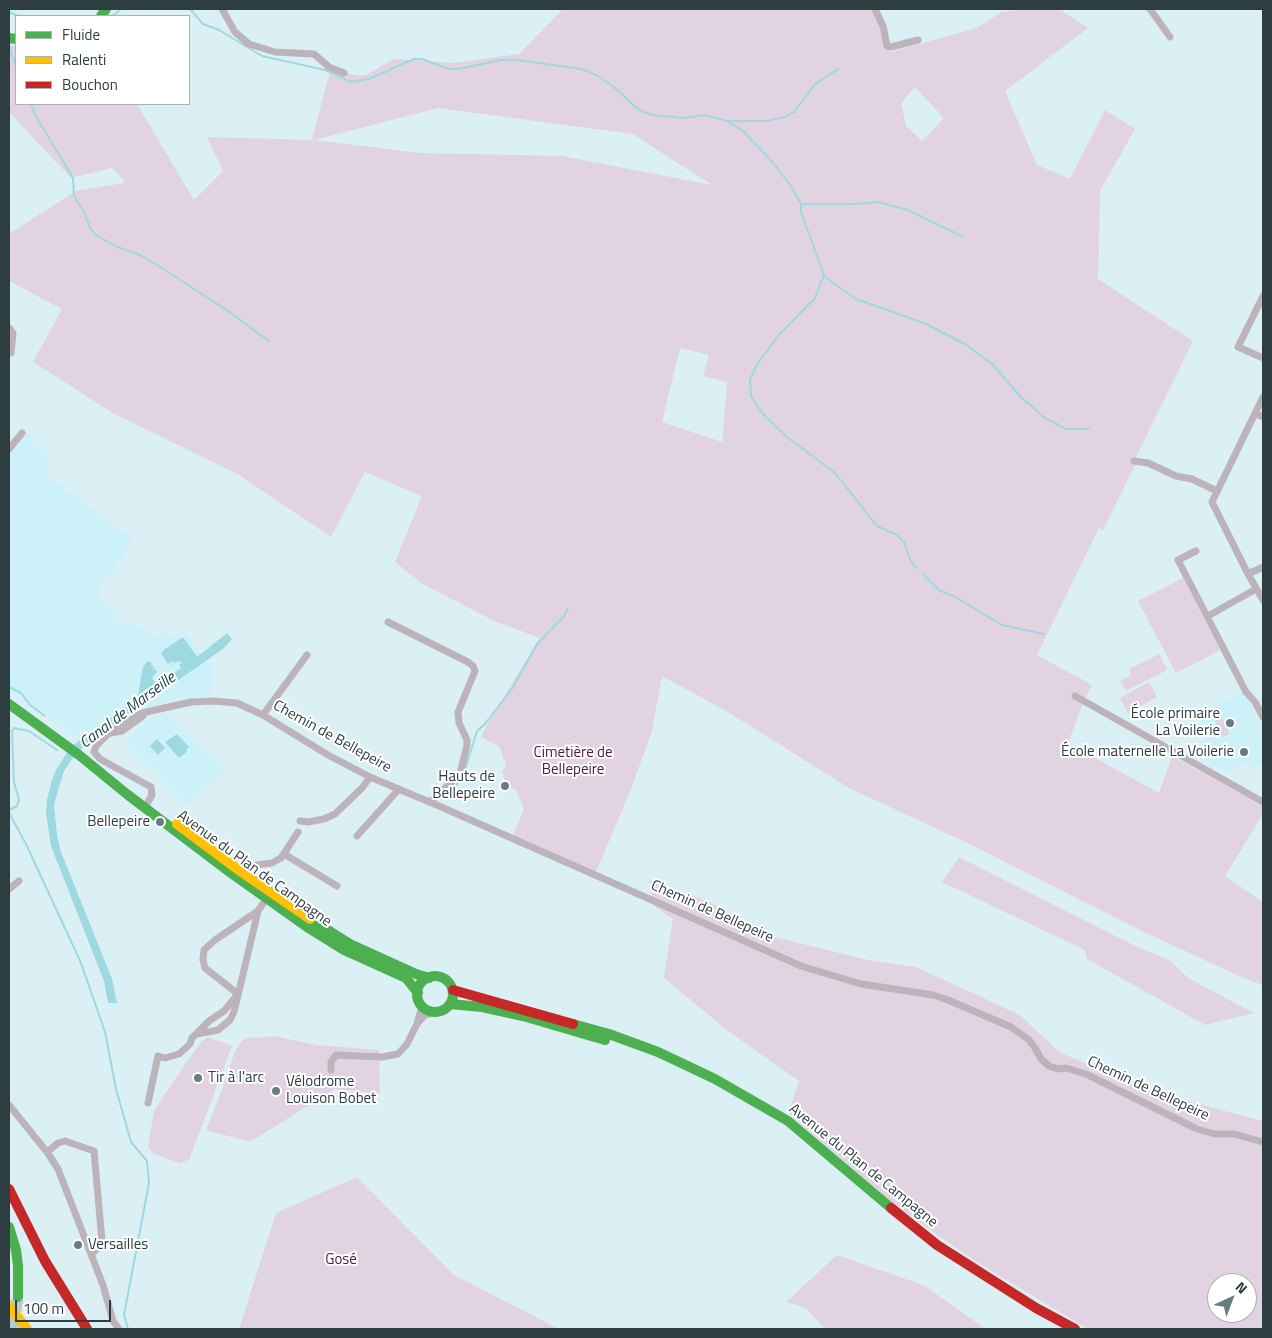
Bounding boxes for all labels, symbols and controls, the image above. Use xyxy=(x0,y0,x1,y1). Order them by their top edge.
legend xyxy=(15,15,190,105)
text: Fluide xyxy=(62,23,100,46)
text: Ralenti xyxy=(62,48,106,71)
text: Bouchon xyxy=(62,73,118,96)
water label: Canal de Marseille xyxy=(76,669,180,753)
street label: Chemin de Bellepeire xyxy=(270,697,394,777)
place label: École primaire La Voilerie xyxy=(1131,705,1220,740)
marker: École primaire La Voilerie xyxy=(1224,717,1236,729)
place label: École maternelle La Voilerie xyxy=(1061,743,1234,761)
park label: Cimetière de Bellepeire xyxy=(533,744,613,779)
marker: École maternelle La Voilerie xyxy=(1238,746,1250,758)
place label: Hauts de Bellepeire xyxy=(432,768,495,803)
marker: Hauts de Bellepeire xyxy=(499,780,511,792)
street label: Avenue du Plan de Campagne xyxy=(173,807,335,931)
place label: Bellepeire xyxy=(87,813,150,831)
marker: Bellepeire xyxy=(154,816,166,828)
street label: Chemin de Bellepeire xyxy=(648,877,776,947)
street label: Chemin de Bellepeire xyxy=(1084,1053,1212,1125)
place label: Tir à l'arc xyxy=(208,1069,264,1087)
marker: Tir à l'arc xyxy=(192,1072,204,1084)
place label: Vélodrome Louison Bobet xyxy=(286,1073,376,1108)
marker: Vélodrome Louison Bobet xyxy=(270,1085,282,1097)
street label: Avenue du Plan de Campagne xyxy=(785,1100,941,1232)
place label: Versailles xyxy=(88,1236,148,1254)
marker: Versailles xyxy=(72,1239,84,1251)
park label: Gosé xyxy=(325,1251,357,1269)
north arrow xyxy=(1207,1273,1257,1323)
text: N xyxy=(1231,1276,1253,1298)
scale bar xyxy=(18,1290,114,1322)
text: 100 m xyxy=(23,1297,64,1320)

